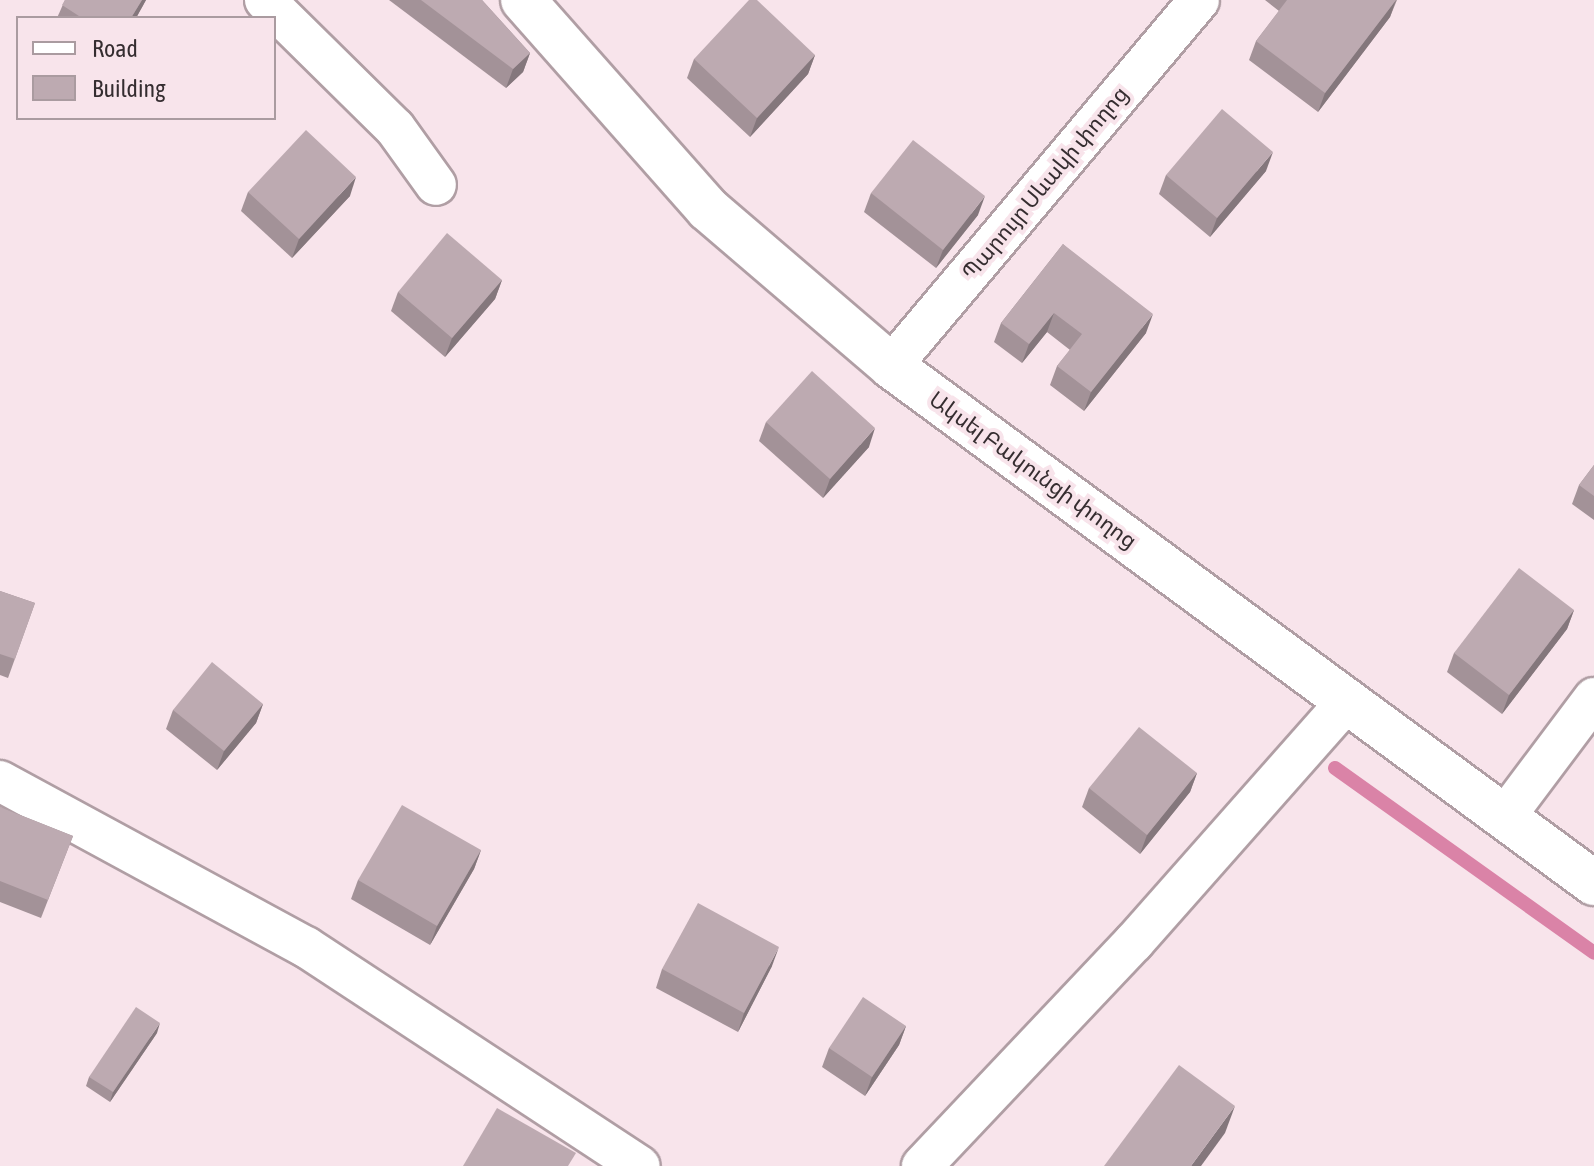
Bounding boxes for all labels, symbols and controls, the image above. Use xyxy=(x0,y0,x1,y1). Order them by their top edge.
legend xyxy=(16,16,276,120)
text: Road xyxy=(92,35,138,62)
text: Building xyxy=(92,75,165,102)
street label: Պարույր Սևակի փողոց xyxy=(956,81,1134,285)
street label: Ակսել Բակունցի փողոց xyxy=(924,386,1142,554)

